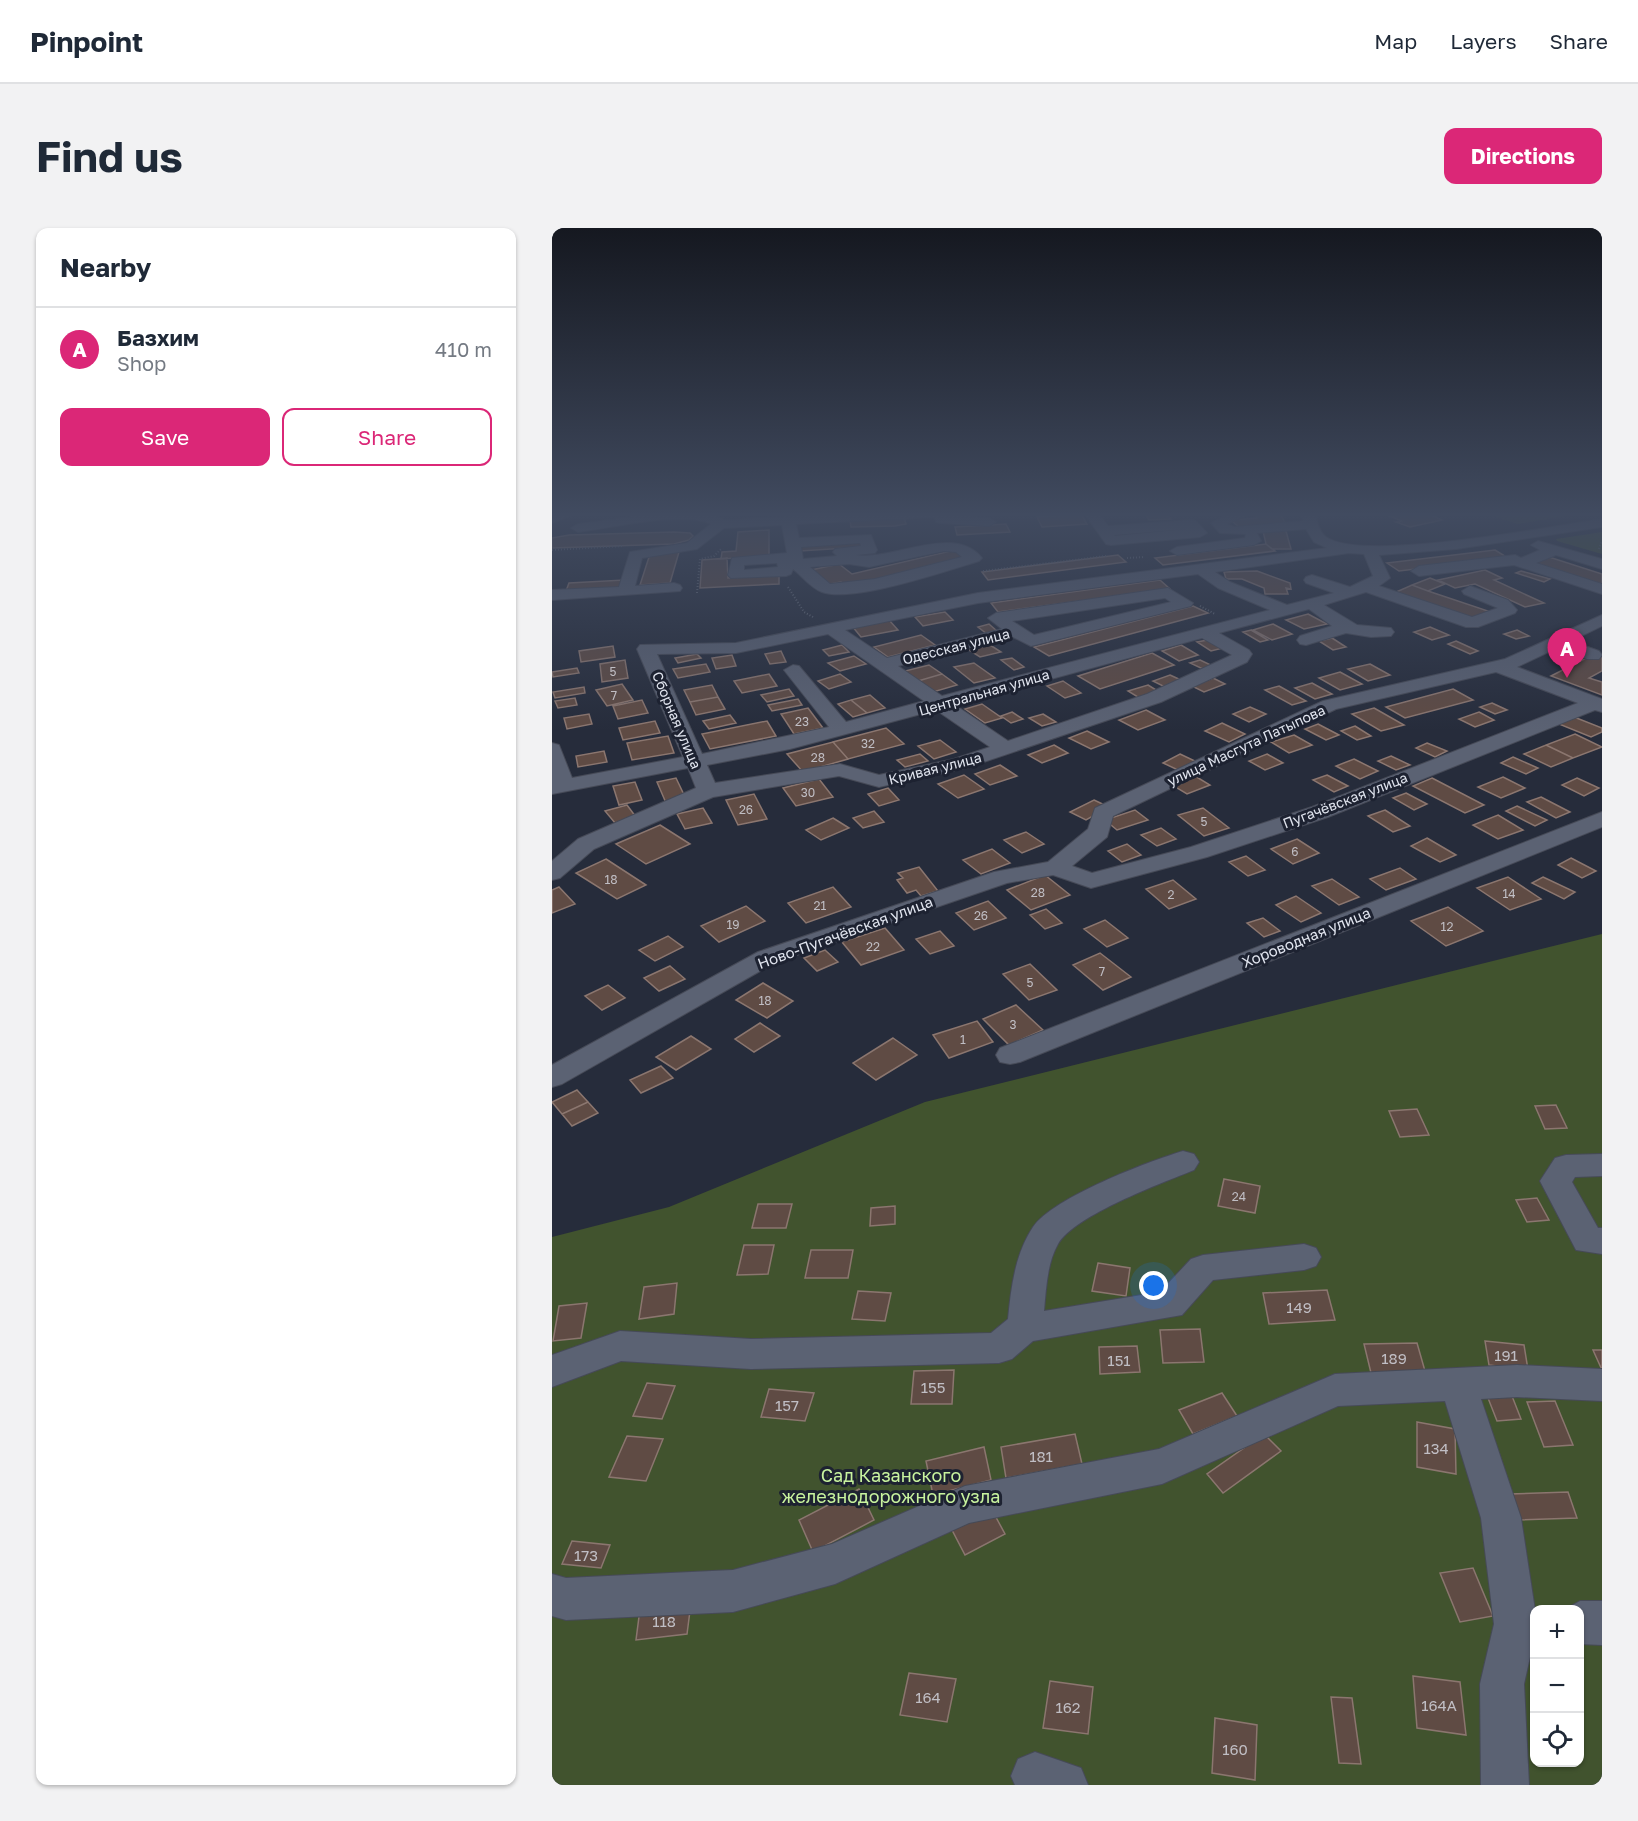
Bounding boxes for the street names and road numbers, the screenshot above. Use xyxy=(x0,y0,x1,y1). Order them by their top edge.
street label: Одесская улица xyxy=(901,624,1011,668)
street label: Центральная улица xyxy=(917,665,1051,719)
street label: Сборная улица xyxy=(649,669,705,771)
street label: улица Масгута Латыпова xyxy=(1164,701,1328,789)
street label: Кривая улица xyxy=(887,748,983,788)
street label: Пугачёвская улица xyxy=(1280,768,1410,832)
street label: Ново-Пугачёвская улица xyxy=(755,892,935,972)
street label: Хороводная улица xyxy=(1239,903,1373,971)

